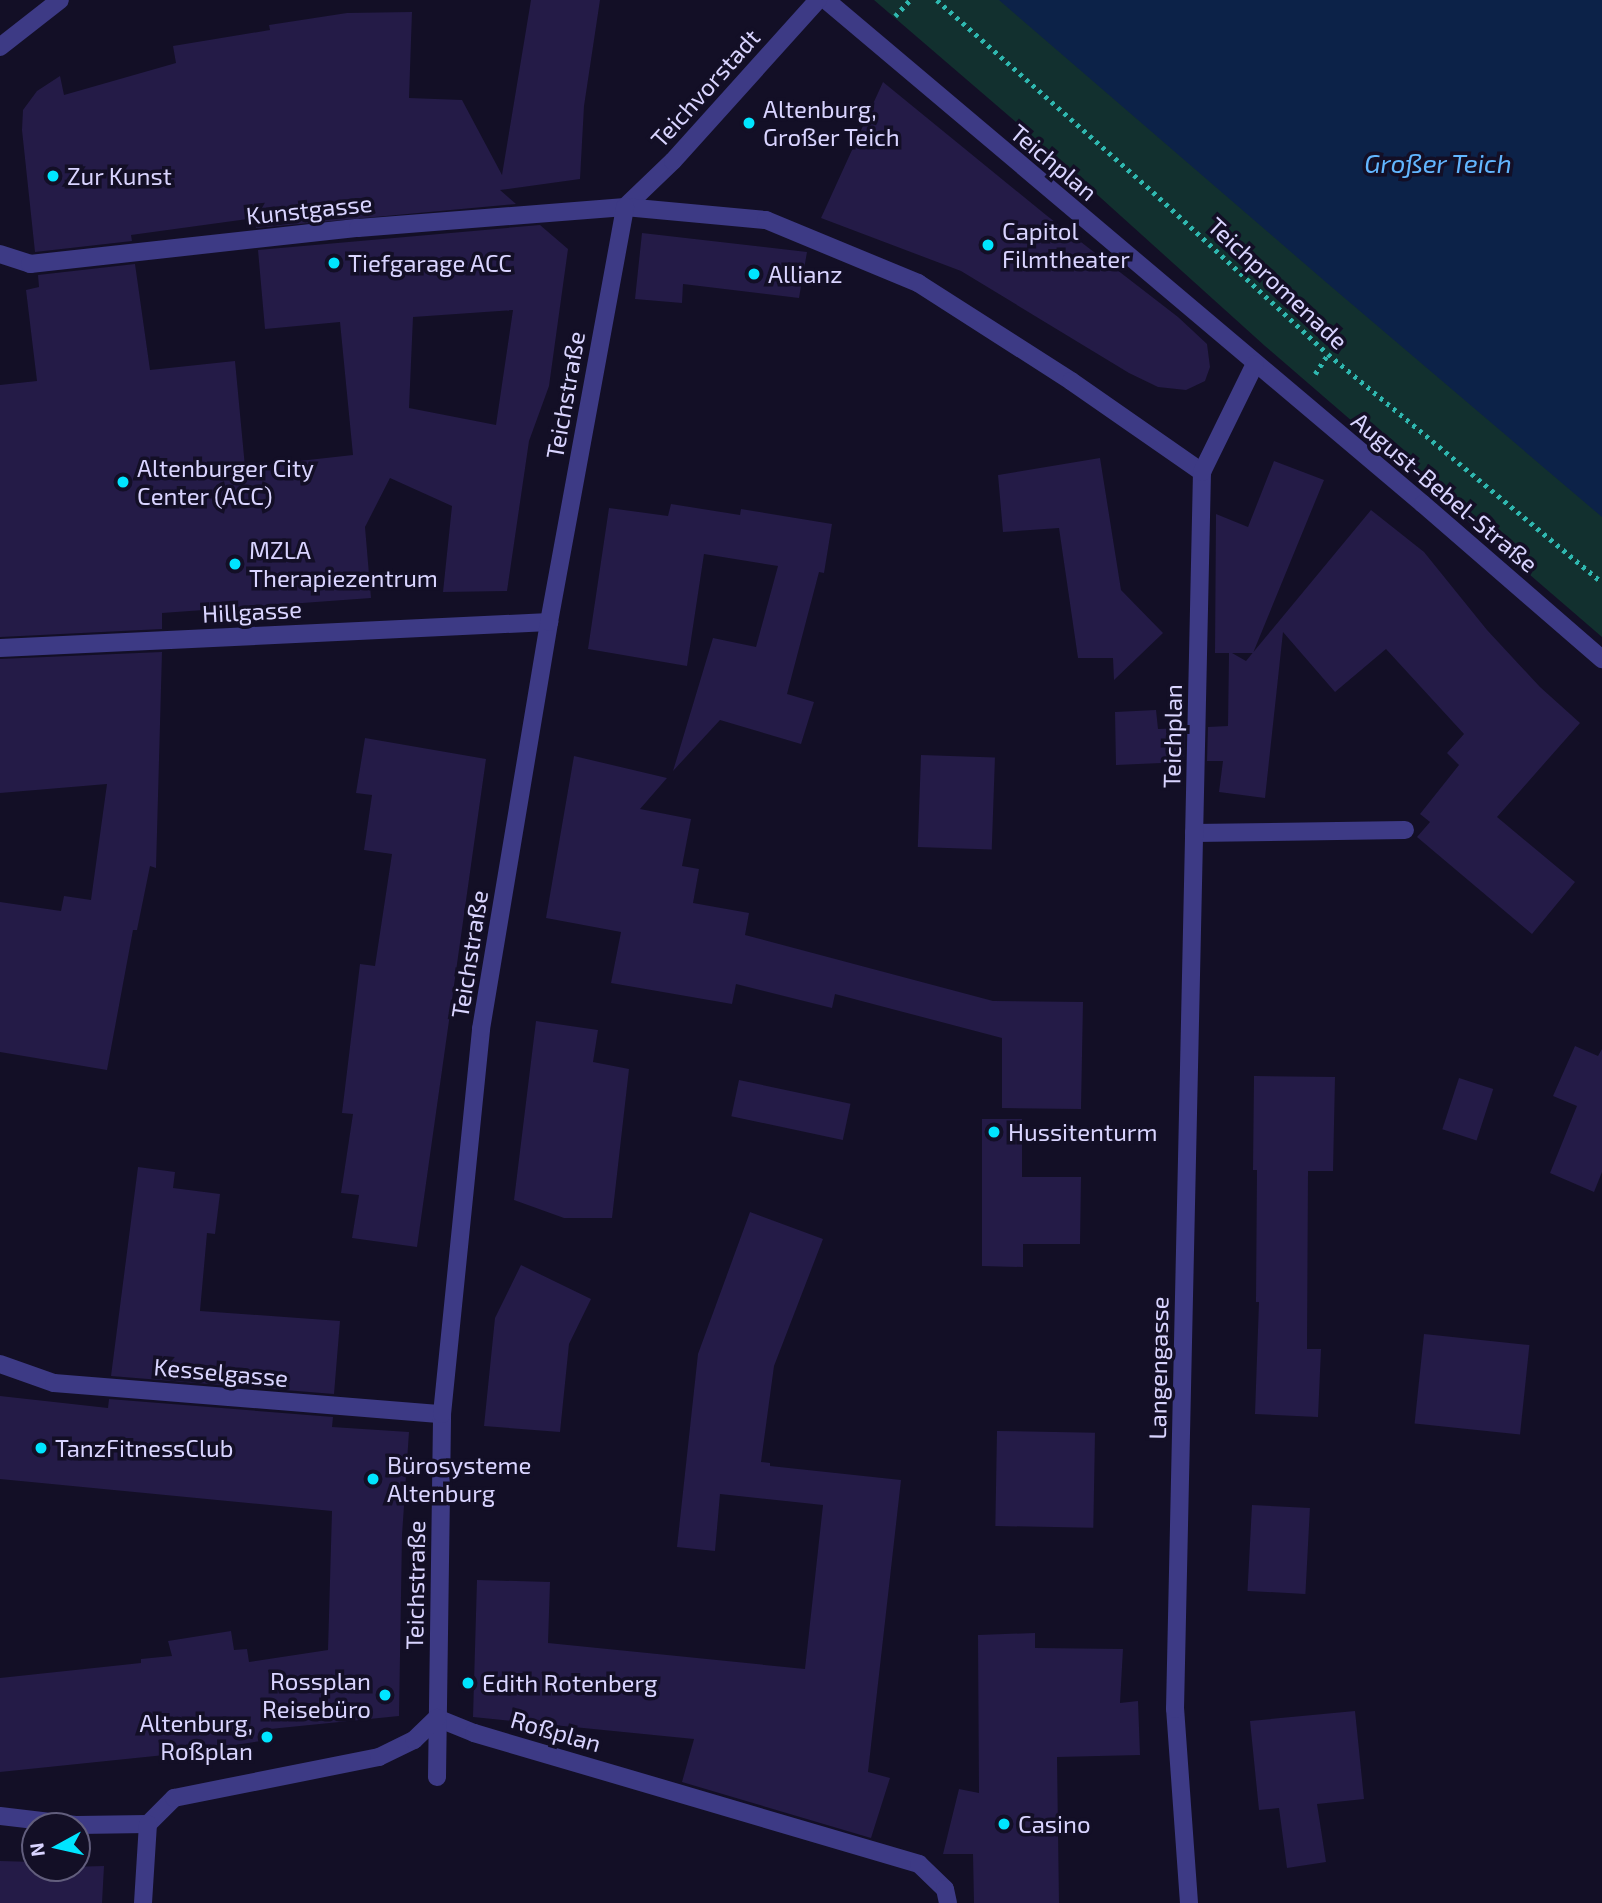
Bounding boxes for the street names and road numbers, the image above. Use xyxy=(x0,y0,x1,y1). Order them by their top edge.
street label: Teichvorstadt xyxy=(644,23,766,153)
street label: Teichplan xyxy=(1005,118,1103,206)
street label: Kunstgasse xyxy=(244,188,374,230)
street label: Teichpromenade xyxy=(1202,211,1354,355)
street label: Teichstraße xyxy=(540,329,590,461)
street label: August-Bebel-Straße xyxy=(1346,406,1544,578)
street label: Hillgasse xyxy=(201,594,303,628)
street label: Teichplan xyxy=(1157,684,1187,788)
street label: Teichstraße xyxy=(445,888,493,1020)
street label: Langengasse xyxy=(1142,1296,1174,1440)
street label: Kesselgasse xyxy=(153,1352,289,1392)
street label: Teichstraße xyxy=(399,1520,431,1650)
street label: Roßplan xyxy=(507,1704,605,1758)

